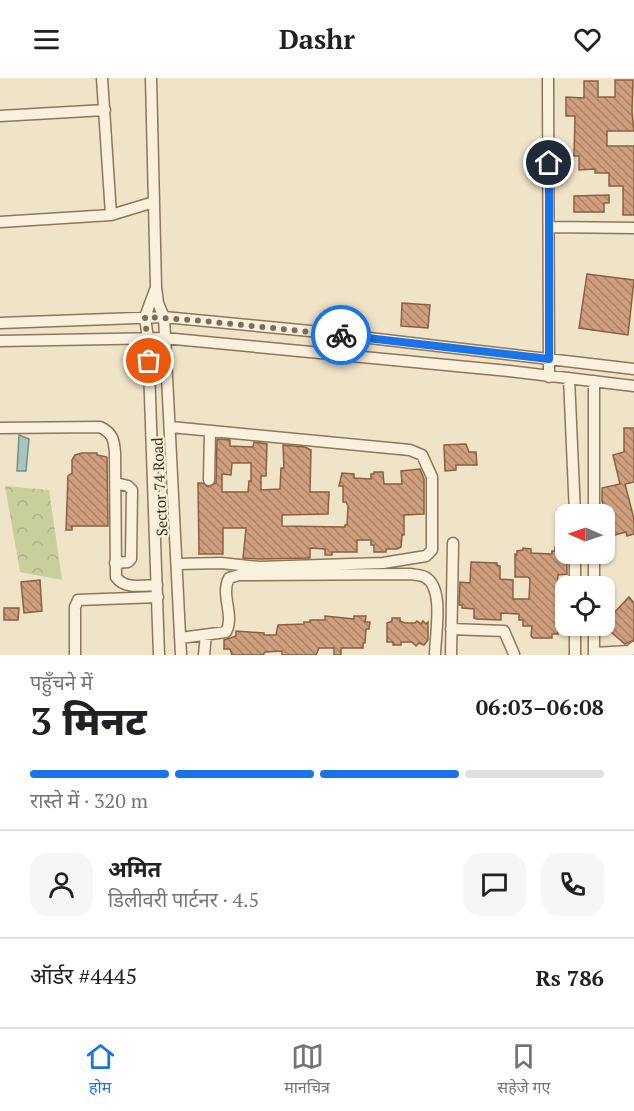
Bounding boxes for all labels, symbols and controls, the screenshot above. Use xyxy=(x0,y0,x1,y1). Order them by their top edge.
text: Dashr xyxy=(279,21,355,57)
icon: menu xyxy=(30,23,63,56)
icon: heart xyxy=(571,23,604,56)
pin xyxy=(523,137,574,188)
icon: home xyxy=(532,146,565,179)
courier xyxy=(311,305,371,365)
icon: bike xyxy=(325,319,358,352)
pin xyxy=(123,335,174,386)
icon: bag xyxy=(132,344,165,377)
street label: Sector 74 Road xyxy=(146,437,172,537)
north arrow xyxy=(555,504,615,564)
map controls xyxy=(555,504,615,636)
button: locate xyxy=(555,576,615,636)
text: पहुँचने में xyxy=(30,669,93,696)
text: 06:03–06:08 xyxy=(476,692,604,721)
text: 3 मिनट xyxy=(30,694,147,746)
text: रास्ते में · 320 m xyxy=(30,787,148,814)
button: person xyxy=(30,853,93,916)
button: chat xyxy=(463,853,526,916)
button: phone xyxy=(541,853,604,916)
text: अमित xyxy=(108,854,161,883)
text: डिलीवरी पार्टनर · 4.5 xyxy=(108,886,259,913)
text: ऑर्डर #4445 xyxy=(30,961,137,990)
text: Rs 786 xyxy=(535,963,604,992)
tab: होम xyxy=(84,1040,117,1100)
tab: मानचित्र xyxy=(284,1040,330,1100)
tab: सहेजे गए xyxy=(497,1040,550,1100)

